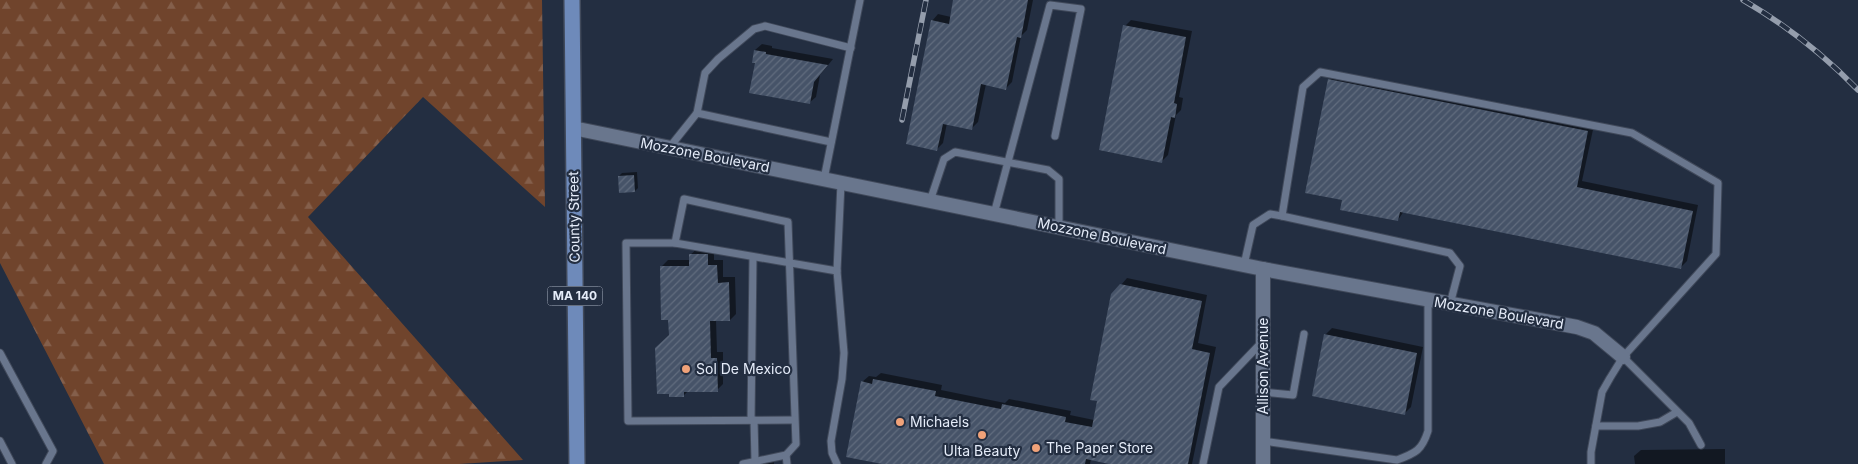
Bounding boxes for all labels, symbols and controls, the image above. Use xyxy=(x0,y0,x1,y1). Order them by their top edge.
street label: Mozzone Boulevard xyxy=(639,134,771,175)
street label: County Street xyxy=(564,171,583,263)
street label: Mozzone Boulevard xyxy=(1036,214,1168,257)
road number: MA 140 xyxy=(548,286,602,306)
street label: Mozzone Boulevard xyxy=(1433,293,1565,332)
street label: Allison Avenue xyxy=(1254,317,1271,415)
place label: Sol De Mexico xyxy=(696,360,791,377)
marker: Sol De Mexico xyxy=(680,363,692,375)
place label: Michaels xyxy=(910,413,969,430)
marker: Michaels xyxy=(894,416,906,428)
marker: Ulta Beauty xyxy=(976,429,988,441)
place label: The Paper Store xyxy=(1046,439,1153,456)
place label: Ulta Beauty xyxy=(944,442,1021,459)
marker: The Paper Store xyxy=(1030,442,1042,454)

